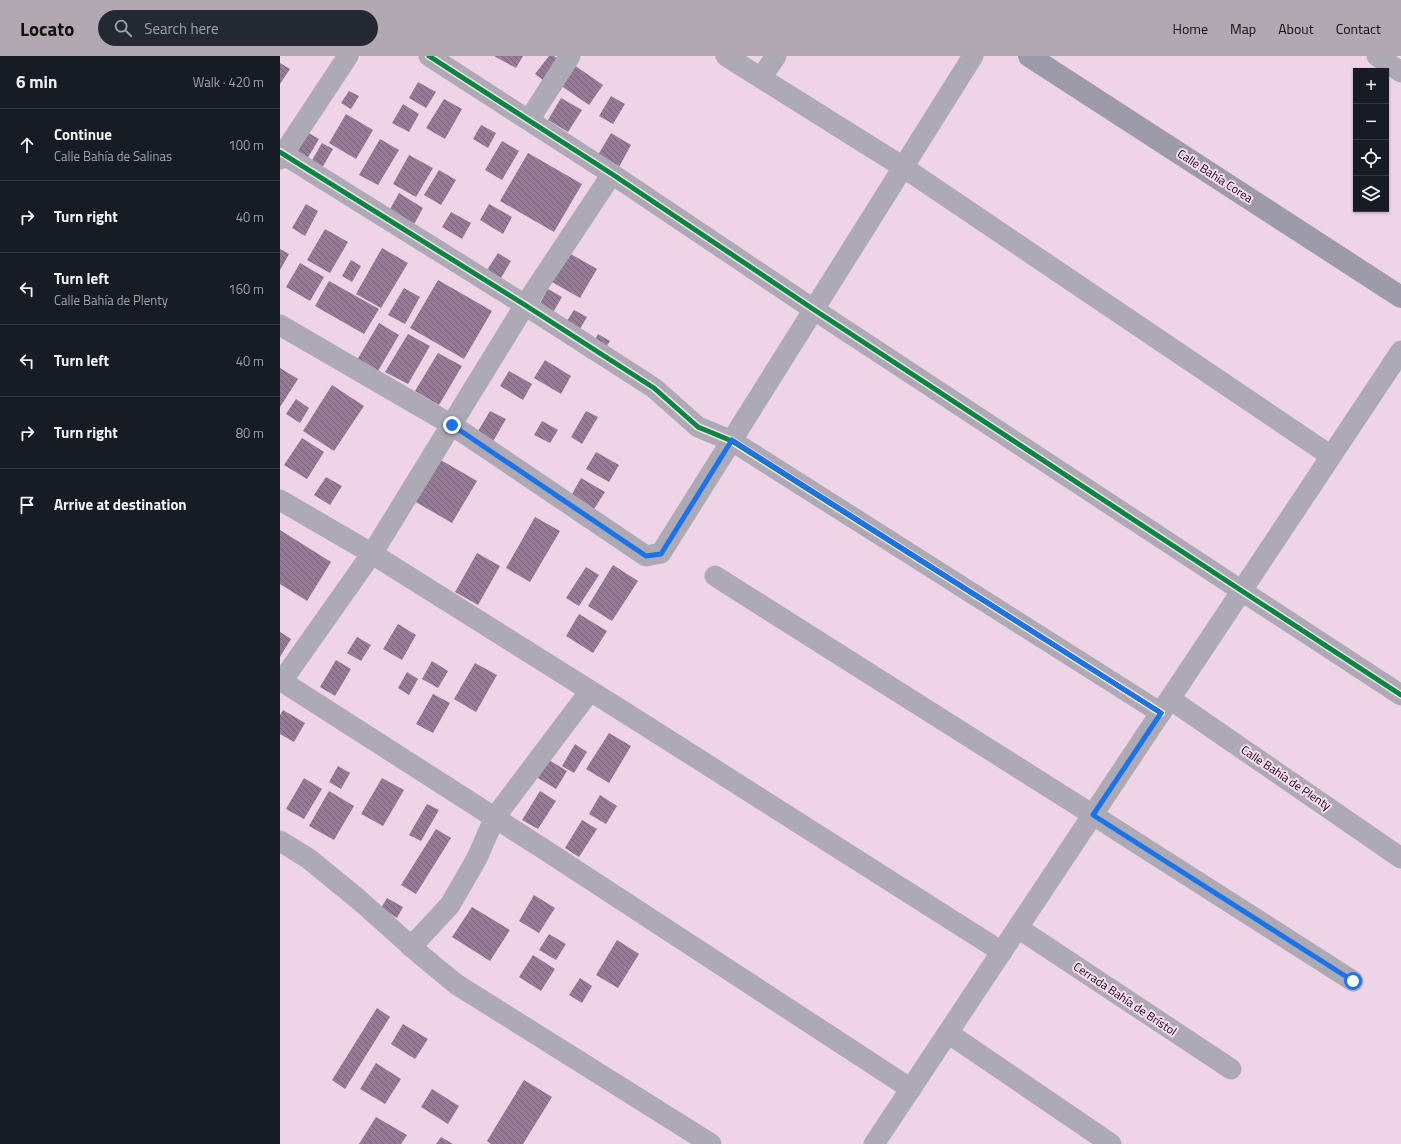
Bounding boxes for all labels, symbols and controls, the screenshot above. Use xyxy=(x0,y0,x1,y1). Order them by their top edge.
search box xyxy=(98,10,378,46)
text: Locato xyxy=(20,14,74,43)
icon: search xyxy=(112,17,134,39)
text: Search here xyxy=(144,17,219,40)
text: Home xyxy=(1173,18,1208,39)
text: Map xyxy=(1230,18,1256,39)
text: About xyxy=(1278,18,1314,39)
text: Contact xyxy=(1336,18,1381,39)
map controls xyxy=(1353,68,1389,212)
button: + xyxy=(1353,68,1389,104)
text: 6 min xyxy=(16,69,57,95)
text: Walk · 420 m xyxy=(193,72,264,92)
button: − xyxy=(1353,104,1389,140)
text: Continue xyxy=(54,123,112,146)
icon: ahead xyxy=(16,134,38,156)
text: 100 m xyxy=(228,135,264,155)
button: locate xyxy=(1353,140,1389,176)
street label: Calle Bahía Corea xyxy=(1174,144,1257,207)
text: Calle Bahía de Salinas xyxy=(54,146,172,166)
button: layers xyxy=(1353,176,1389,212)
text: Turn right xyxy=(54,205,118,228)
icon: right xyxy=(16,206,38,228)
text: 40 m xyxy=(236,207,264,227)
text: Turn left xyxy=(54,267,109,290)
icon: left xyxy=(16,278,38,300)
text: 160 m xyxy=(228,279,264,299)
text: Calle Bahía de Plenty xyxy=(54,290,168,310)
text: Turn left xyxy=(54,349,109,372)
icon: left xyxy=(16,350,38,372)
text: 40 m xyxy=(236,351,264,371)
route end xyxy=(443,416,461,434)
text: Turn right xyxy=(54,421,118,444)
icon: right xyxy=(16,422,38,444)
text: 80 m xyxy=(236,423,264,443)
text: Arrive at destination xyxy=(54,493,187,516)
icon: arrive xyxy=(16,494,38,516)
street label: Calle Bahía de Plenty xyxy=(1237,740,1335,815)
street label: Cerrada Bahía de Brístol xyxy=(1070,957,1181,1040)
route start xyxy=(1344,972,1362,990)

